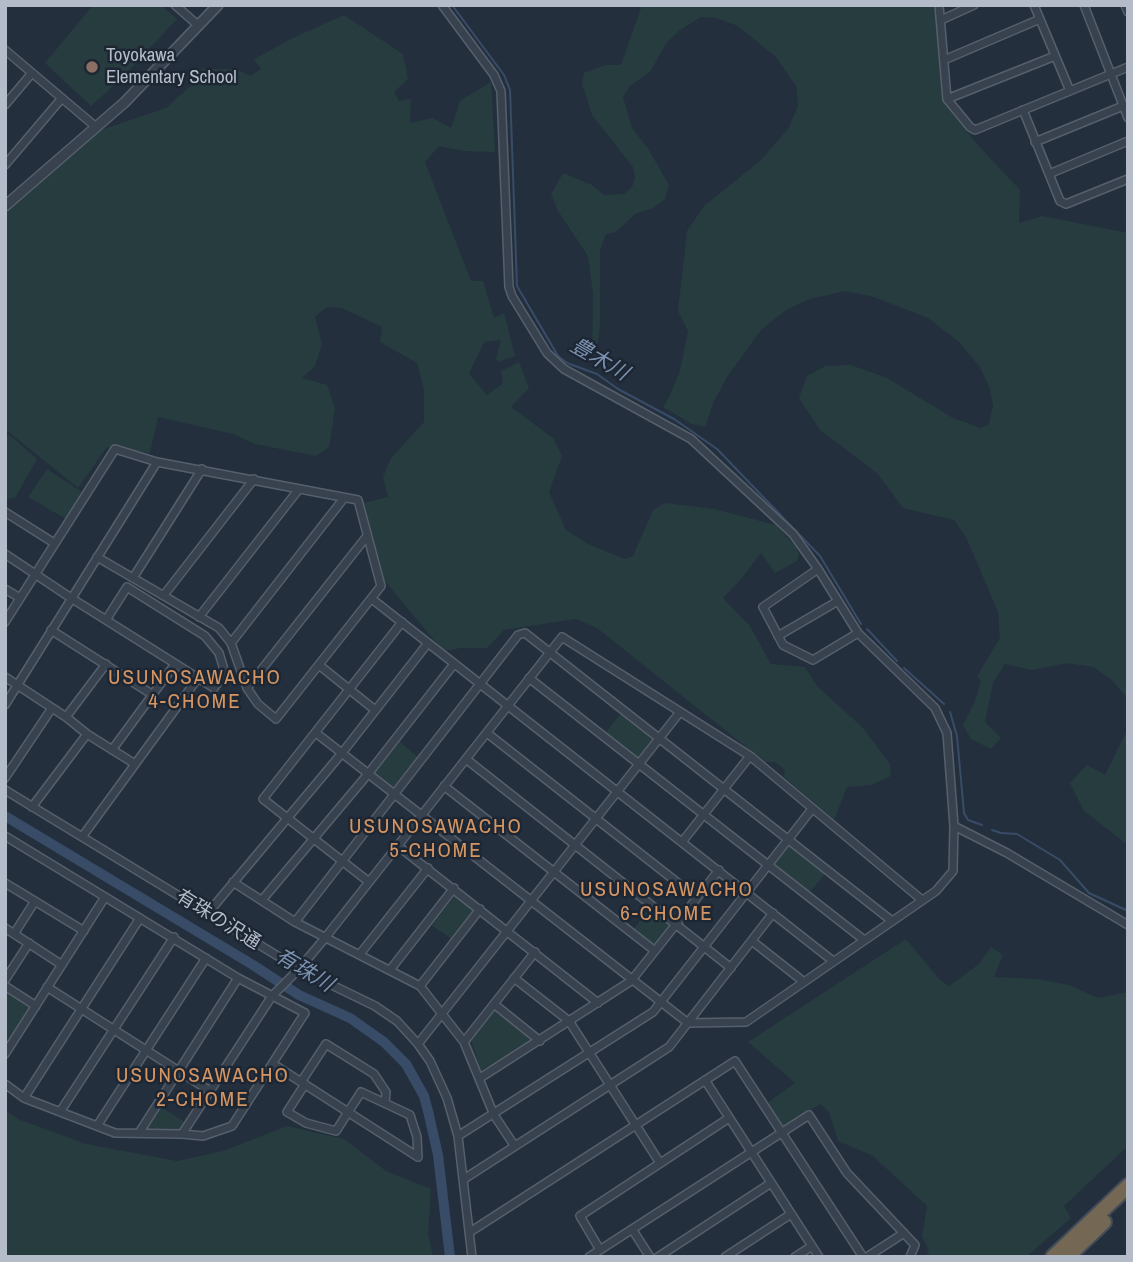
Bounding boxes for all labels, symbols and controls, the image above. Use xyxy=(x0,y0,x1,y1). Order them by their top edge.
place label: Toyokawa Elementary School xyxy=(106,45,237,89)
marker: Toyokawa Elementary School xyxy=(84,59,100,75)
water label: 豊木川 xyxy=(565,333,633,387)
district label: USUNOSAWACHO 4-CHOME xyxy=(110,665,280,715)
district label: USUNOSAWACHO 5-CHOME xyxy=(351,814,521,864)
district label: USUNOSAWACHO 6-CHOME xyxy=(582,877,752,927)
street label: 有珠の沢通 xyxy=(172,885,264,955)
water label: 有珠川 xyxy=(271,944,337,998)
district label: USUNOSAWACHO 2-CHOME xyxy=(118,1063,288,1113)

